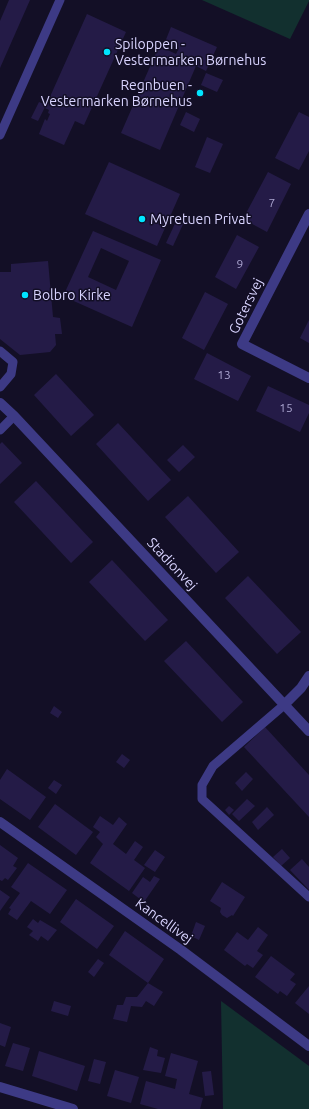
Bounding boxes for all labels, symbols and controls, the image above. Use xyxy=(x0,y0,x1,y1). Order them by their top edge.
place label: Spiloppen - Vestermarken Børnehus xyxy=(115,36,266,68)
marker: Spiloppen - Vestermarken Børnehus xyxy=(102,47,112,57)
place label: Regnbuen - Vestermarken Børnehus xyxy=(41,77,192,110)
marker: Regnbuen - Vestermarken Børnehus xyxy=(195,88,205,98)
house number: 7 xyxy=(269,196,275,210)
place label: Myretuen Privat xyxy=(150,211,251,227)
marker: Myretuen Privat xyxy=(137,214,147,224)
house number: 9 xyxy=(237,257,243,271)
street label: Gotersvej xyxy=(225,275,267,337)
place label: Bolbro Kirke xyxy=(33,287,111,303)
marker: Bolbro Kirke xyxy=(20,290,30,300)
house number: 13 xyxy=(217,368,231,382)
house number: 15 xyxy=(279,401,293,415)
street label: Stadionvej xyxy=(143,534,201,594)
street label: Kancellivej xyxy=(132,895,196,947)

